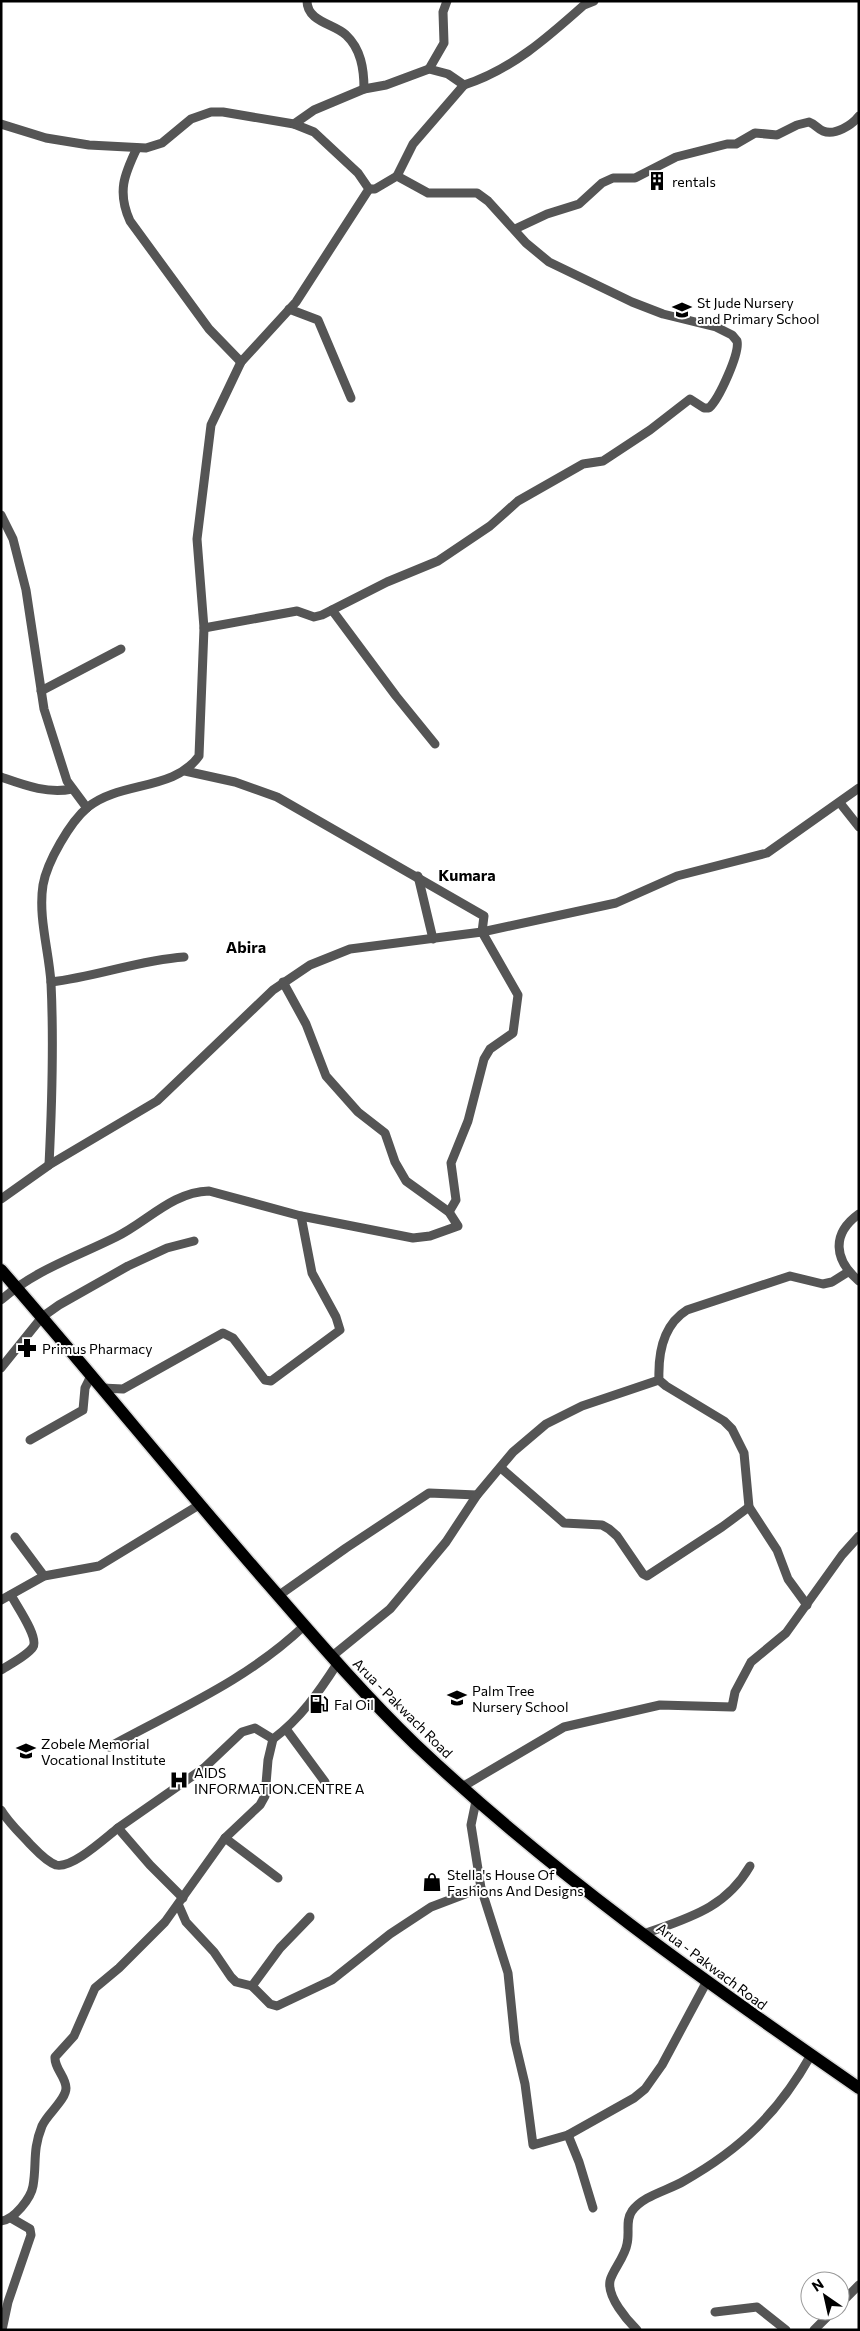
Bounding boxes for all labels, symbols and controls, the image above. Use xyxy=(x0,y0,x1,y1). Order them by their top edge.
building icon: rentals xyxy=(646,170,668,192)
place label: rentals xyxy=(672,173,716,190)
place label: St Jude Nursery and Primary School xyxy=(697,294,820,327)
school or university icon: St Jude Nursery and Primary School xyxy=(671,299,693,321)
district label: Kumara xyxy=(438,865,496,884)
district label: Abira xyxy=(226,937,266,956)
pharmacy icon: Primus Pharmacy xyxy=(16,1337,38,1359)
place label: Primus Pharmacy xyxy=(42,1340,153,1357)
street label: Arua - Pakwach Road xyxy=(350,1655,456,1761)
place label: Palm Tree Nursery School xyxy=(472,1682,568,1715)
school or university icon: Palm Tree Nursery School xyxy=(446,1687,468,1709)
fuel station icon: Fal Oil xyxy=(308,1693,330,1715)
place label: Fal Oil xyxy=(334,1696,374,1713)
place label: Zobele Memorial Vocational Institute xyxy=(41,1735,166,1768)
school or university icon: Zobele Memorial Vocational Institute xyxy=(15,1740,37,1762)
place label: AIDS INFORMATION.CENTRE A xyxy=(194,1764,365,1797)
hospital icon: AIDS INFORMATION.CENTRE A xyxy=(168,1769,190,1791)
place label: Stella's House Of Fashions And Designs xyxy=(447,1866,584,1899)
shop icon: Stella's House Of Fashions And Designs xyxy=(421,1871,443,1893)
street label: Arua - Pakwach Road xyxy=(653,1919,771,2013)
north arrow xyxy=(800,2271,850,2321)
text: N xyxy=(808,2275,827,2295)

